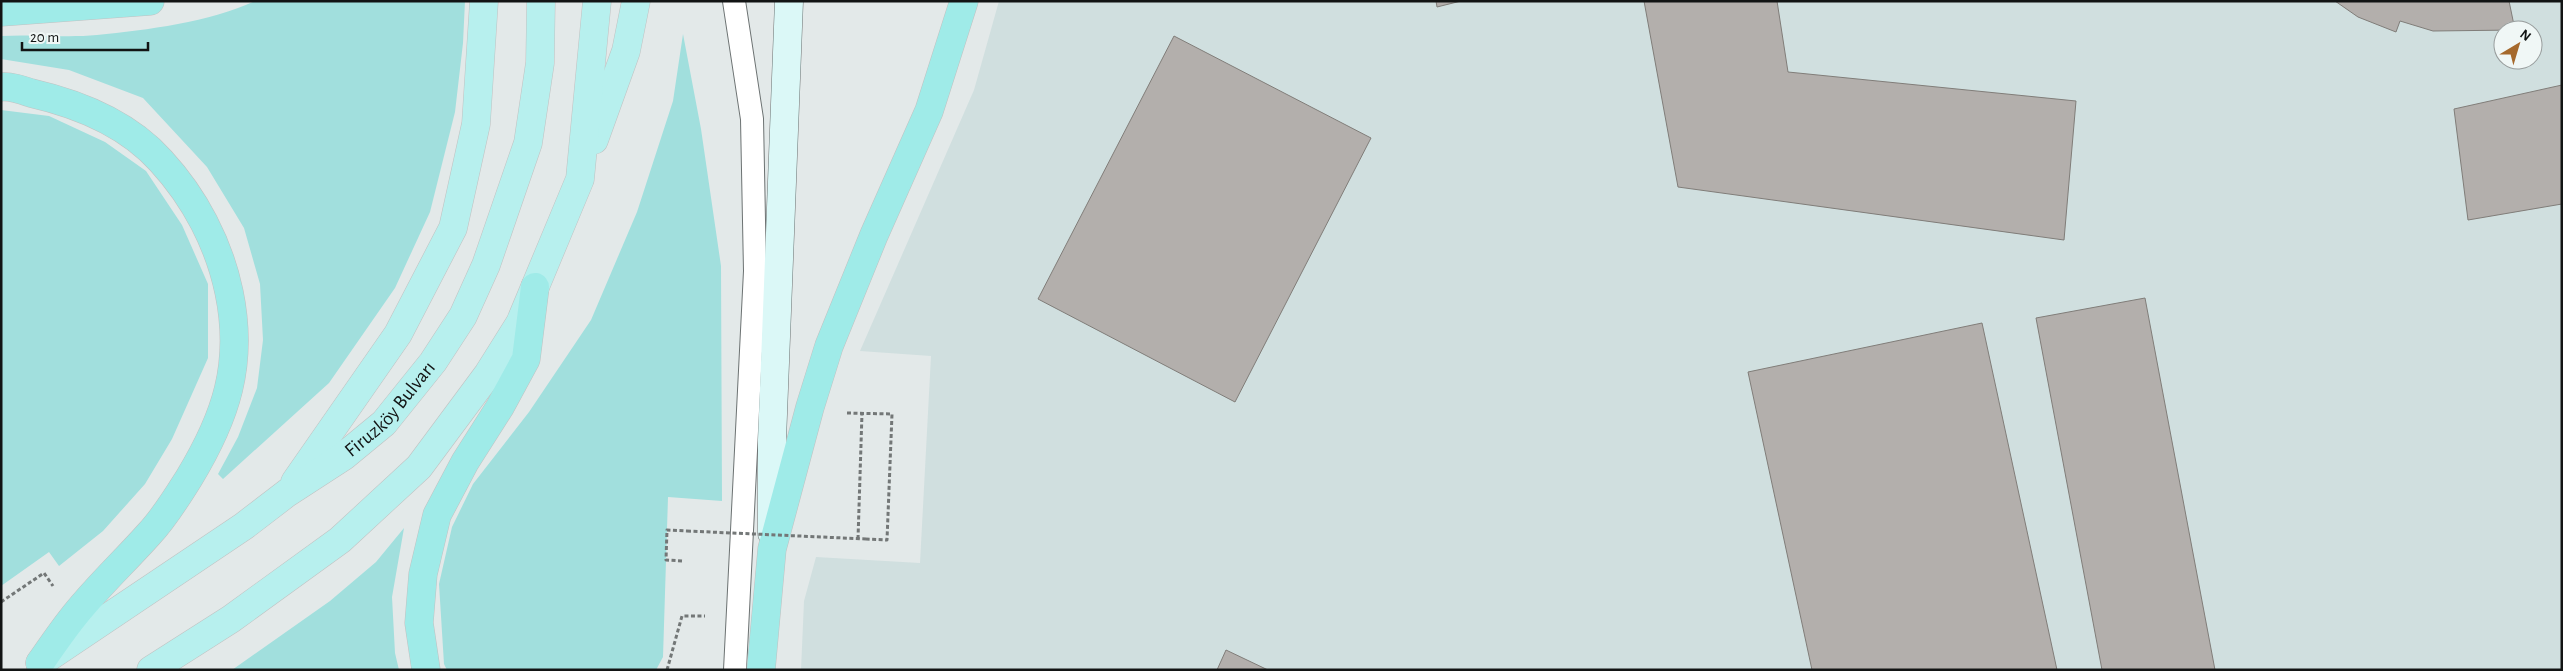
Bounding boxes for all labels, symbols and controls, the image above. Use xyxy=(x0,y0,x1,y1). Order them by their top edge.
scale bar xyxy=(22,20,149,52)
north arrow xyxy=(2493,20,2543,70)
text: N xyxy=(2517,27,2534,44)
text: 20 m xyxy=(30,30,59,45)
street label: Firuzköy Bulvarı xyxy=(341,358,439,461)

